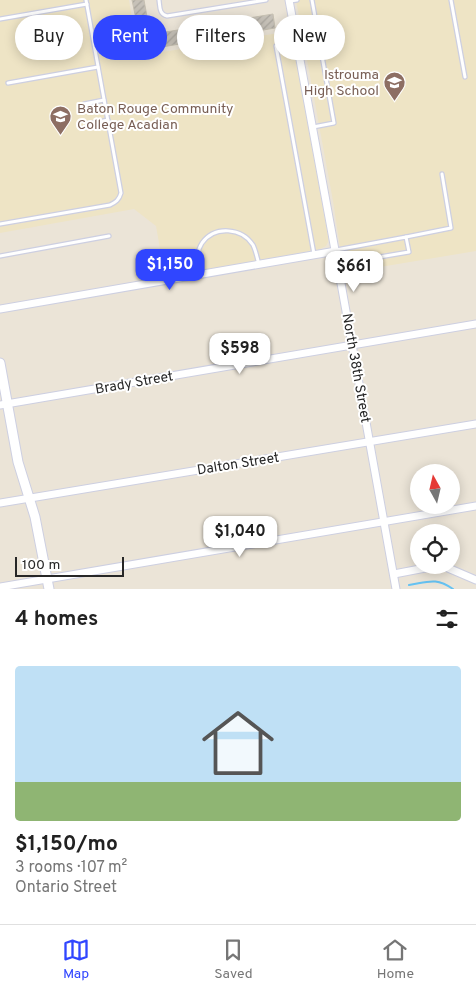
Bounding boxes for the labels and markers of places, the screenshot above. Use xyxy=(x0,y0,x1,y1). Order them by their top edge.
place label: Istrouma High School xyxy=(304,67,379,100)
school or university icon: Istrouma High School xyxy=(383,70,407,101)
place label: Baton Rouge Community College Acadian xyxy=(77,101,233,134)
school or university icon: Baton Rouge Community College Acadian xyxy=(49,104,73,135)
pin: $1,150 xyxy=(129,248,211,291)
pin: $661 xyxy=(324,250,384,293)
pin: $598 xyxy=(210,332,270,375)
pin: $1,040 xyxy=(199,516,281,558)

